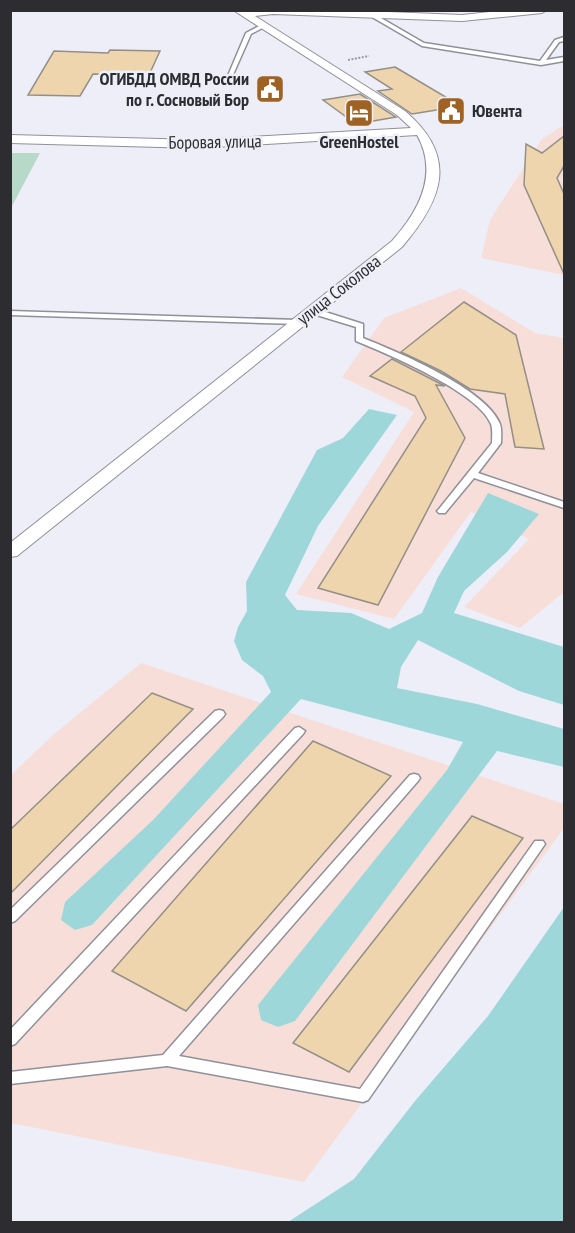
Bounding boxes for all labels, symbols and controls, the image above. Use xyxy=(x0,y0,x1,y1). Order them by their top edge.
place label: ОГИБДД ОМВД России по г. Сосновый Бор xyxy=(100,67,249,111)
public building icon: ОГИБДД ОМВД России по г. Сосновый Бор xyxy=(254,73,286,105)
public building icon: Ювента xyxy=(435,95,467,127)
hotel icon: GreenHostel xyxy=(343,97,375,129)
place label: Ювента xyxy=(472,99,522,122)
street label: Боровая улица xyxy=(168,129,262,154)
place label: GreenHostel xyxy=(319,130,399,153)
street label: улица Соколова xyxy=(292,250,385,330)

